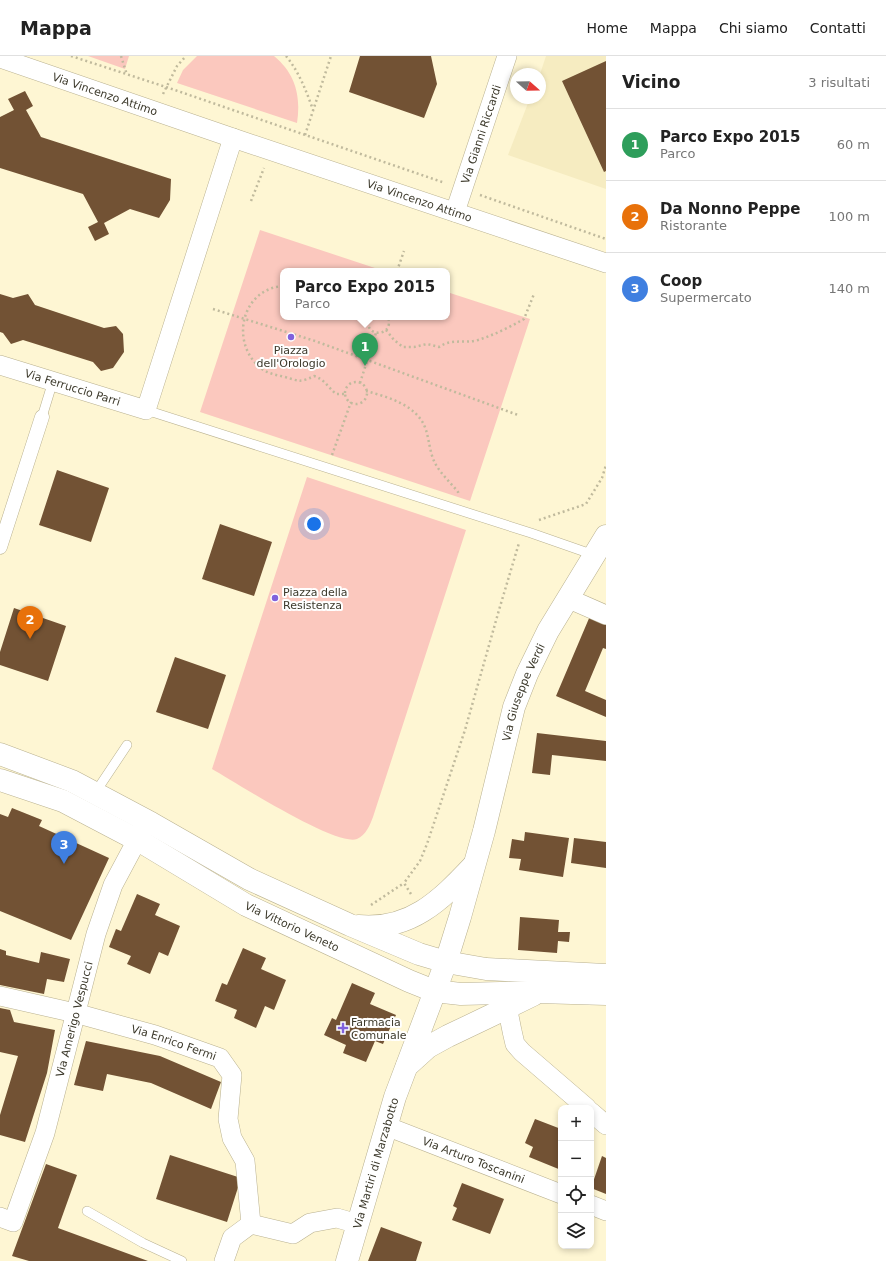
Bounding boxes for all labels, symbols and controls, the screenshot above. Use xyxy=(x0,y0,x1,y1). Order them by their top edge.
text: Mappa xyxy=(20,17,92,39)
text: Home xyxy=(587,20,628,36)
text: Mappa xyxy=(650,20,697,36)
text: Chi siamo xyxy=(719,20,788,36)
text: Contatti xyxy=(810,20,866,36)
north arrow xyxy=(510,68,546,104)
street label: Via Vincenzo Attimo xyxy=(51,70,159,119)
text: Vicino xyxy=(622,72,680,92)
text: 3 risultati xyxy=(808,75,870,90)
street label: Via Gianni Riccardi xyxy=(459,83,504,186)
text: Parco Expo 2015 xyxy=(660,128,800,146)
text: 1 xyxy=(630,137,640,152)
text: 60 m xyxy=(837,137,870,152)
text: Parco xyxy=(660,146,695,161)
street label: Via Vincenzo Attimo xyxy=(365,177,474,225)
text: Da Nonno Peppe xyxy=(660,200,800,218)
text: 2 xyxy=(630,209,640,224)
text: 100 m xyxy=(828,209,870,224)
text: Ristorante xyxy=(660,218,727,233)
popup xyxy=(280,268,450,320)
text: Coop xyxy=(660,272,702,290)
text: Parco Expo 2015 xyxy=(295,278,435,296)
text: 3 xyxy=(630,281,640,296)
text: 140 m xyxy=(828,281,870,296)
text: Supermercato xyxy=(660,290,752,305)
text: Parco xyxy=(295,296,330,311)
marker: Piazza dell'Orologio xyxy=(286,332,296,342)
pin: 1 xyxy=(352,333,378,366)
place label: Piazza dell'Orologio xyxy=(256,344,326,370)
street label: Via Ferruccio Parri xyxy=(23,367,122,409)
your location xyxy=(304,514,324,534)
place label: Piazza della Resistenza xyxy=(283,586,348,612)
marker: Piazza della Resistenza xyxy=(270,593,280,603)
pin: 2 xyxy=(17,606,43,639)
street label: Via Giuseppe Verdi xyxy=(500,641,548,743)
pin: 3 xyxy=(51,831,77,864)
street label: Via Vittorio Veneto xyxy=(243,899,341,955)
street label: Via Amerigo Vespucci xyxy=(54,960,96,1078)
place label: Farmacia Comunale xyxy=(351,1016,407,1042)
street label: Via Enrico Fermi xyxy=(130,1023,218,1063)
marker: Farmacia Comunale xyxy=(338,1023,348,1033)
street label: Via Martiri di Marzabotto xyxy=(351,1096,402,1230)
map controls xyxy=(558,1105,594,1249)
button: + xyxy=(558,1105,594,1141)
street label: Via Arturo Toscanini xyxy=(420,1135,526,1186)
button: − xyxy=(558,1141,594,1177)
button: locate xyxy=(558,1177,594,1213)
button: layers xyxy=(558,1213,594,1249)

